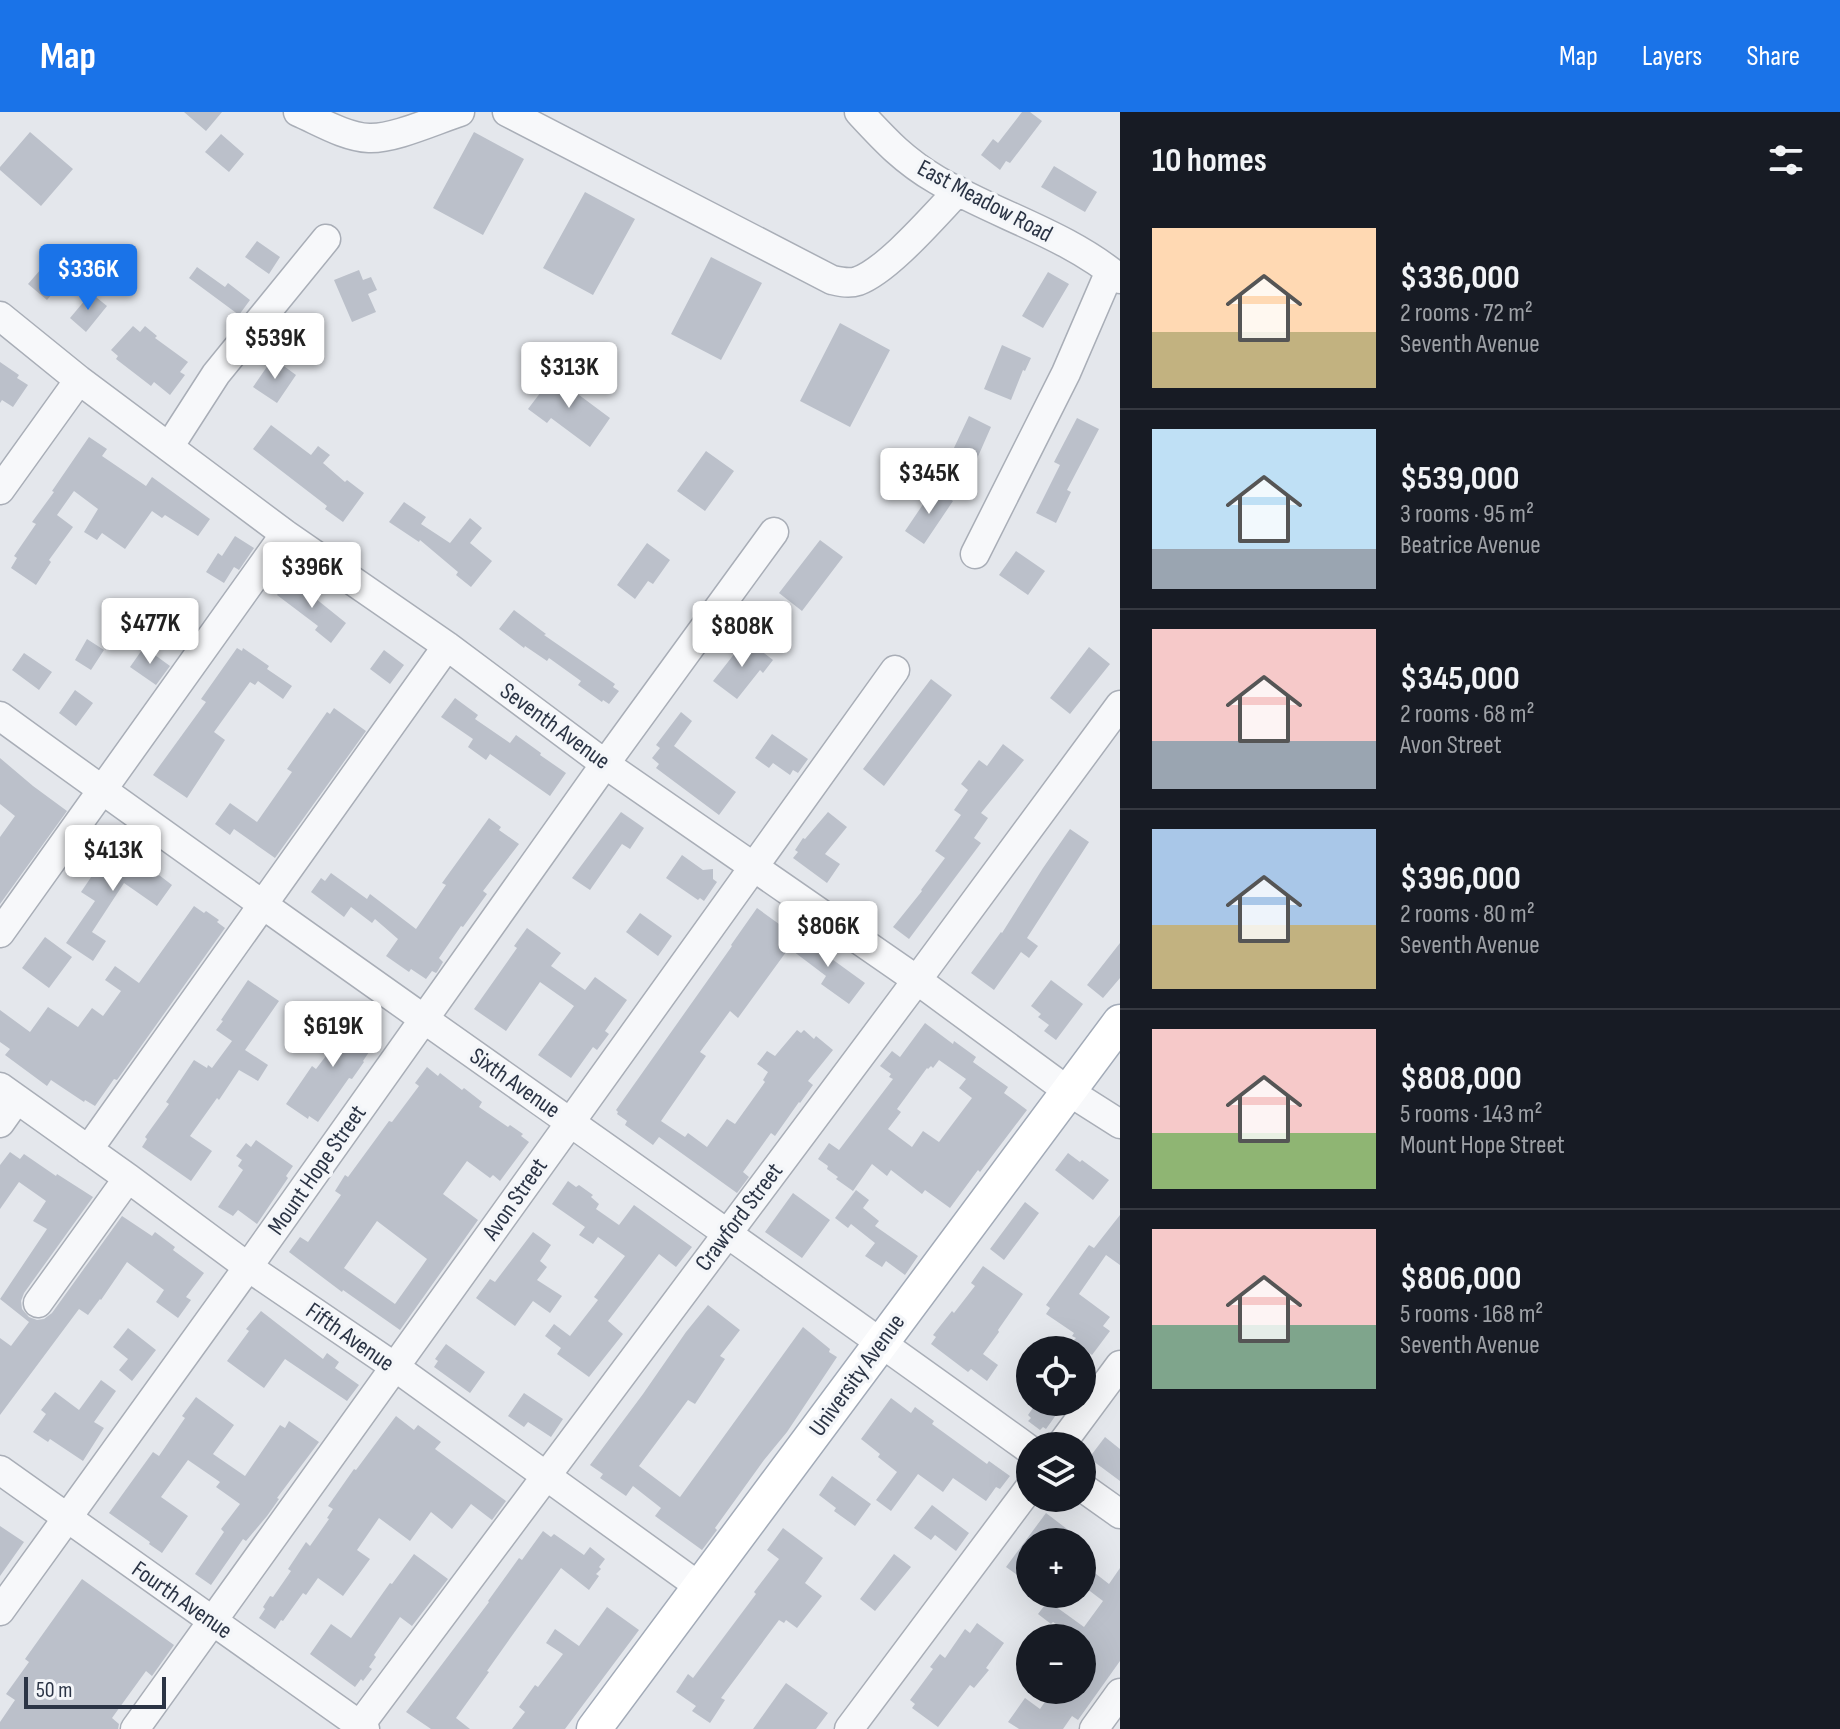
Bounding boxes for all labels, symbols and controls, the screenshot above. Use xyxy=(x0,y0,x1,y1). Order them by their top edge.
text: Map xyxy=(40,34,96,79)
text: Map xyxy=(1559,40,1598,73)
text: Layers xyxy=(1642,40,1702,73)
text: Share xyxy=(1746,40,1800,73)
icon: filters xyxy=(1764,138,1808,182)
text: 10 homes xyxy=(1152,140,1267,181)
street label: East Meadow Road xyxy=(912,153,1058,249)
pin: $336K xyxy=(32,244,144,312)
text: $336K xyxy=(57,254,119,285)
text: $336,000 xyxy=(1400,257,1520,298)
icon: home xyxy=(1216,260,1312,356)
text: 2 rooms · 72 m² xyxy=(1400,298,1533,329)
pin: $539K xyxy=(219,313,331,381)
text: $539K xyxy=(244,323,306,354)
text: Seventh Avenue xyxy=(1400,329,1540,360)
pin: $313K xyxy=(513,342,625,410)
text: $313K xyxy=(539,352,599,383)
pin: $345K xyxy=(873,448,985,516)
text: $345K xyxy=(898,458,960,489)
text: $539,000 xyxy=(1400,458,1519,499)
icon: home xyxy=(1216,461,1312,557)
text: 3 rooms · 95 m² xyxy=(1400,499,1534,530)
text: Beatrice Avenue xyxy=(1400,530,1541,561)
pin: $396K xyxy=(256,542,368,610)
text: $396K xyxy=(281,552,343,583)
pin: $477K xyxy=(94,598,206,666)
pin: $808K xyxy=(686,601,798,669)
text: $477K xyxy=(120,608,180,639)
text: $808K xyxy=(710,611,774,642)
text: $345,000 xyxy=(1400,658,1520,699)
icon: home xyxy=(1216,661,1312,757)
street label: Seventh Avenue xyxy=(494,676,616,776)
text: 2 rooms · 68 m² xyxy=(1400,699,1535,730)
text: Avon Street xyxy=(1400,730,1502,761)
pin: $413K xyxy=(57,825,169,893)
text: $413K xyxy=(83,835,143,866)
text: $396,000 xyxy=(1400,858,1521,899)
icon: home xyxy=(1216,861,1312,957)
text: 2 rooms · 80 m² xyxy=(1400,899,1535,930)
pin: $806K xyxy=(772,901,884,969)
text: $806K xyxy=(797,911,860,942)
text: Seventh Avenue xyxy=(1400,930,1540,961)
pin: $619K xyxy=(277,1001,389,1069)
text: $619K xyxy=(303,1011,363,1042)
street label: Sixth Avenue xyxy=(464,1041,566,1125)
text: $808,000 xyxy=(1400,1058,1522,1099)
icon: home xyxy=(1216,1061,1312,1157)
street label: Mount Hope Street xyxy=(262,1099,372,1241)
text: 5 rooms · 143 m² xyxy=(1400,1099,1543,1130)
text: Mount Hope Street xyxy=(1400,1130,1565,1161)
street label: Avon Street xyxy=(476,1152,554,1247)
street label: Crawford Street xyxy=(689,1157,789,1277)
text: $806,000 xyxy=(1400,1258,1521,1299)
icon: home xyxy=(1216,1261,1312,1357)
street label: Fifth Avenue xyxy=(300,1296,400,1378)
text: 5 rooms · 168 m² xyxy=(1400,1299,1543,1330)
street label: University Avenue xyxy=(803,1308,911,1442)
text: Seventh Avenue xyxy=(1400,1330,1540,1361)
map controls xyxy=(1016,1336,1096,1704)
button: locate xyxy=(1016,1336,1096,1416)
button: layers xyxy=(1016,1432,1096,1512)
button: + xyxy=(1016,1528,1096,1608)
street label: Fourth Avenue xyxy=(126,1555,238,1645)
button: − xyxy=(1016,1624,1096,1704)
scale bar xyxy=(24,1673,166,1709)
text: 50 m xyxy=(36,1677,72,1704)

